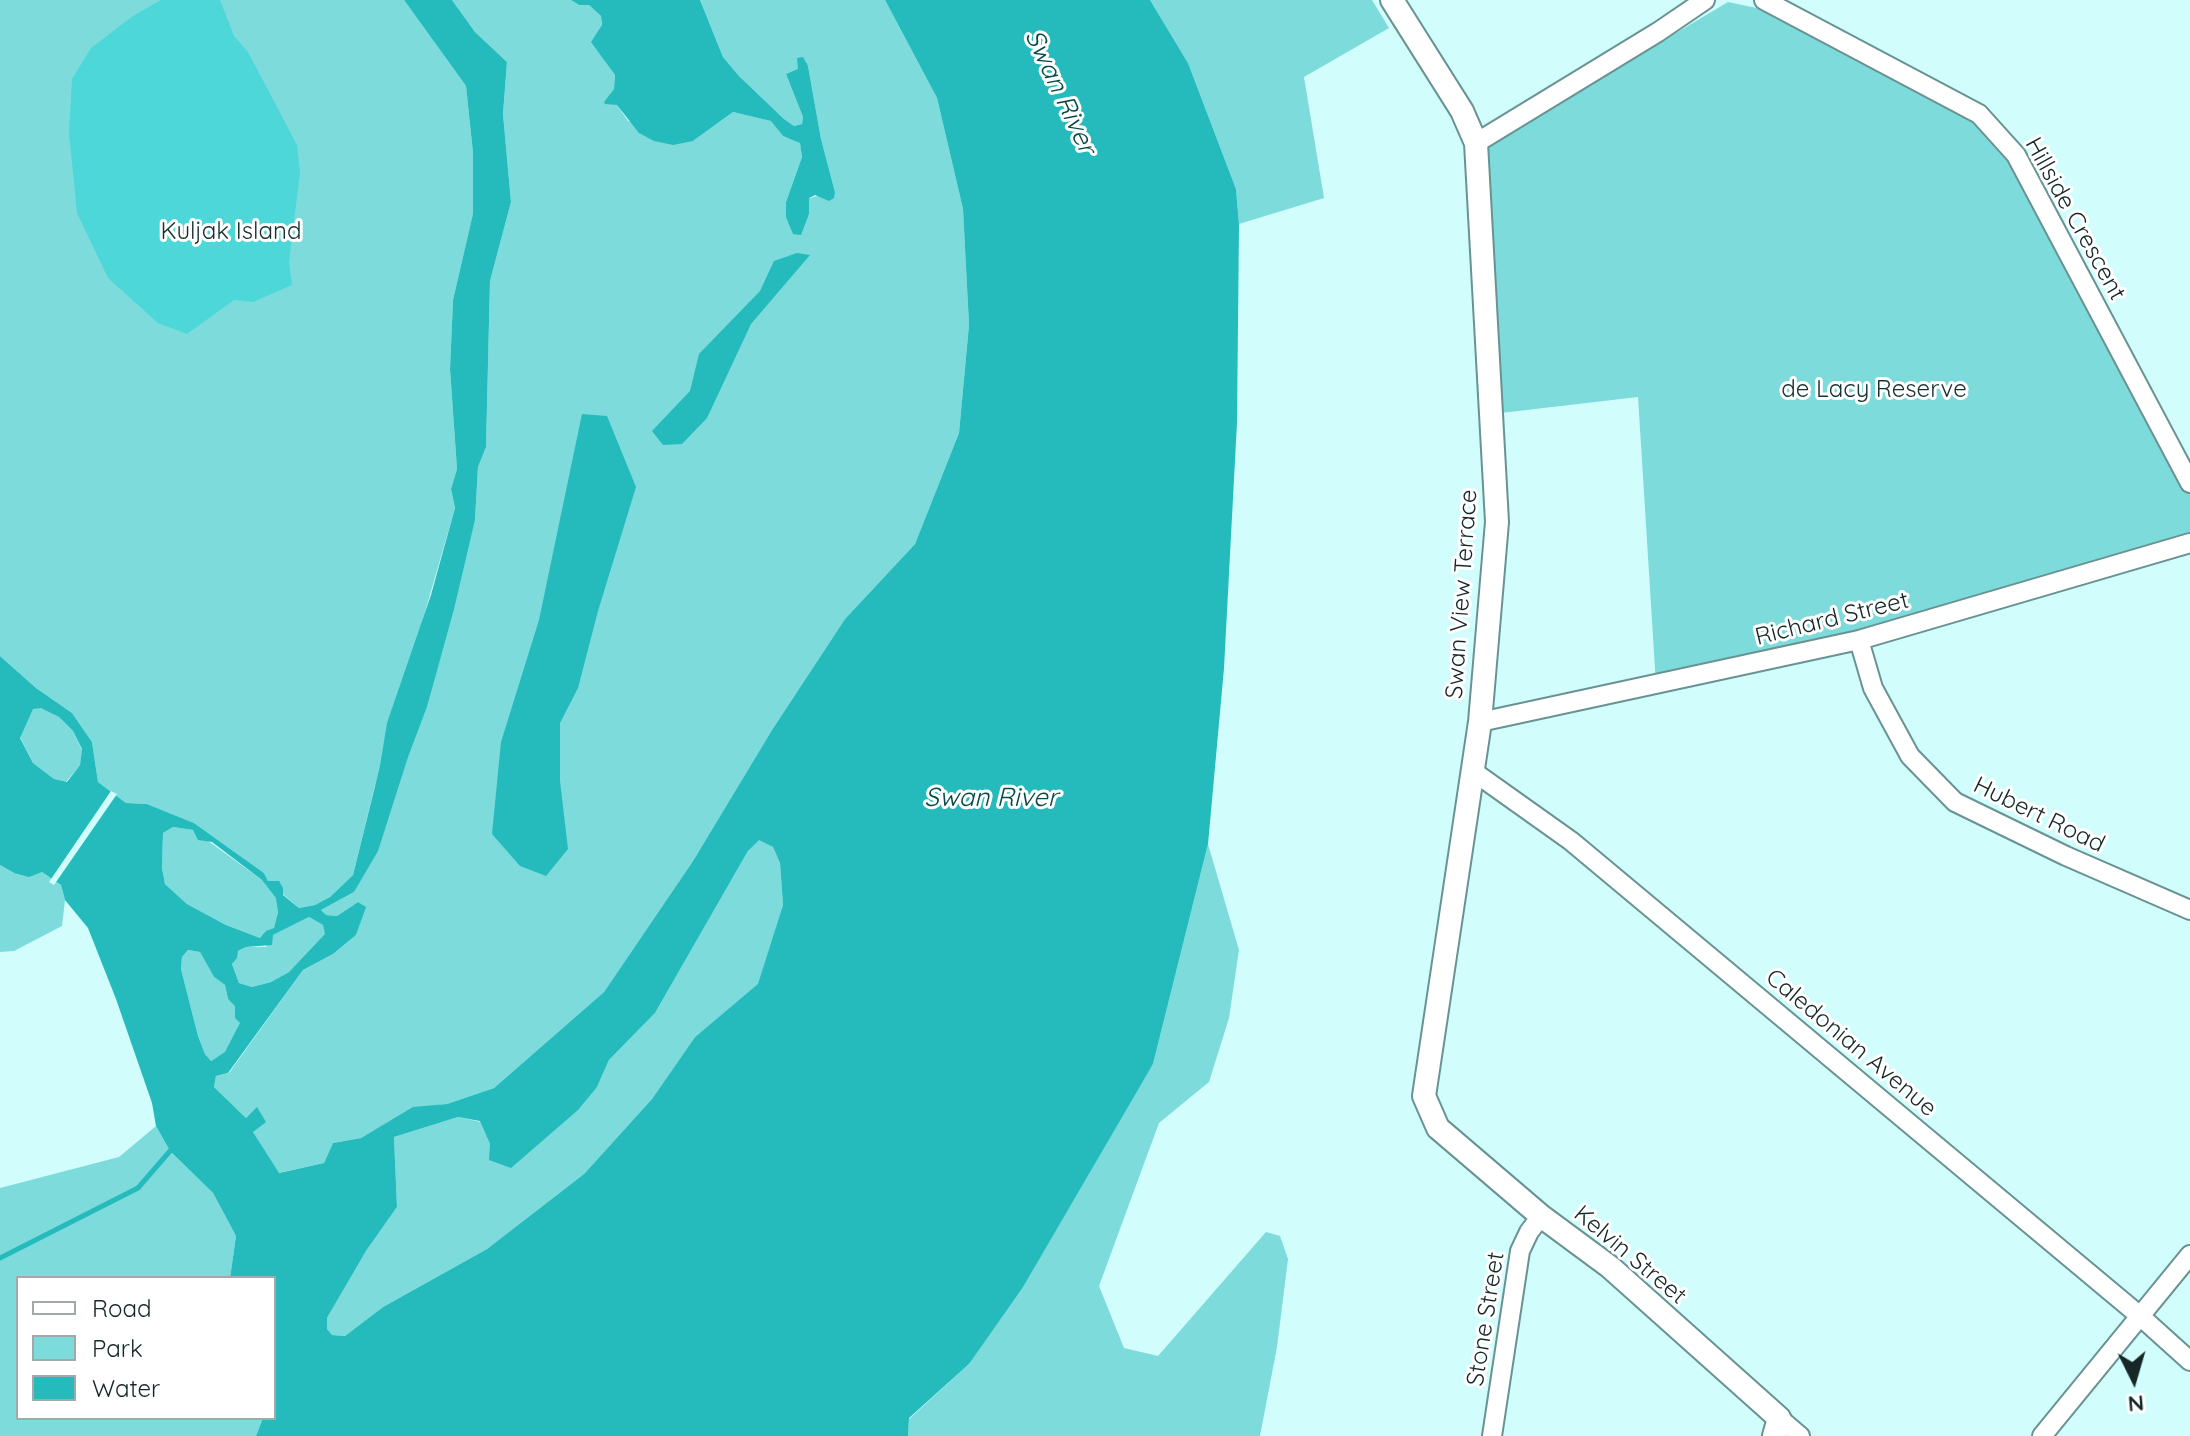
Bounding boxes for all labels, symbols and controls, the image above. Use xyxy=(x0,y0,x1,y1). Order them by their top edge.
water label: Swan River xyxy=(1018,25,1102,159)
street label: Hillside Crescent xyxy=(2018,133,2132,305)
park label: Kuljak Island xyxy=(161,218,301,246)
park label: de Lacy Reserve xyxy=(1781,376,1967,404)
street label: Swan View Terrace xyxy=(1440,488,1484,700)
street label: Richard Street xyxy=(1752,586,1912,652)
street label: Hubert Road xyxy=(1969,771,2109,859)
water label: Swan River xyxy=(924,782,1058,814)
street label: Caledonian Avenue xyxy=(1760,963,1942,1123)
street label: Kelvin Street xyxy=(1568,1200,1692,1310)
street label: Stone Street xyxy=(1461,1250,1511,1388)
legend xyxy=(16,1276,276,1420)
text: Road xyxy=(92,1293,152,1323)
text: Park xyxy=(92,1333,143,1363)
north arrow xyxy=(2094,1340,2174,1420)
text: Water xyxy=(92,1373,160,1403)
text: N xyxy=(2127,1389,2145,1419)

